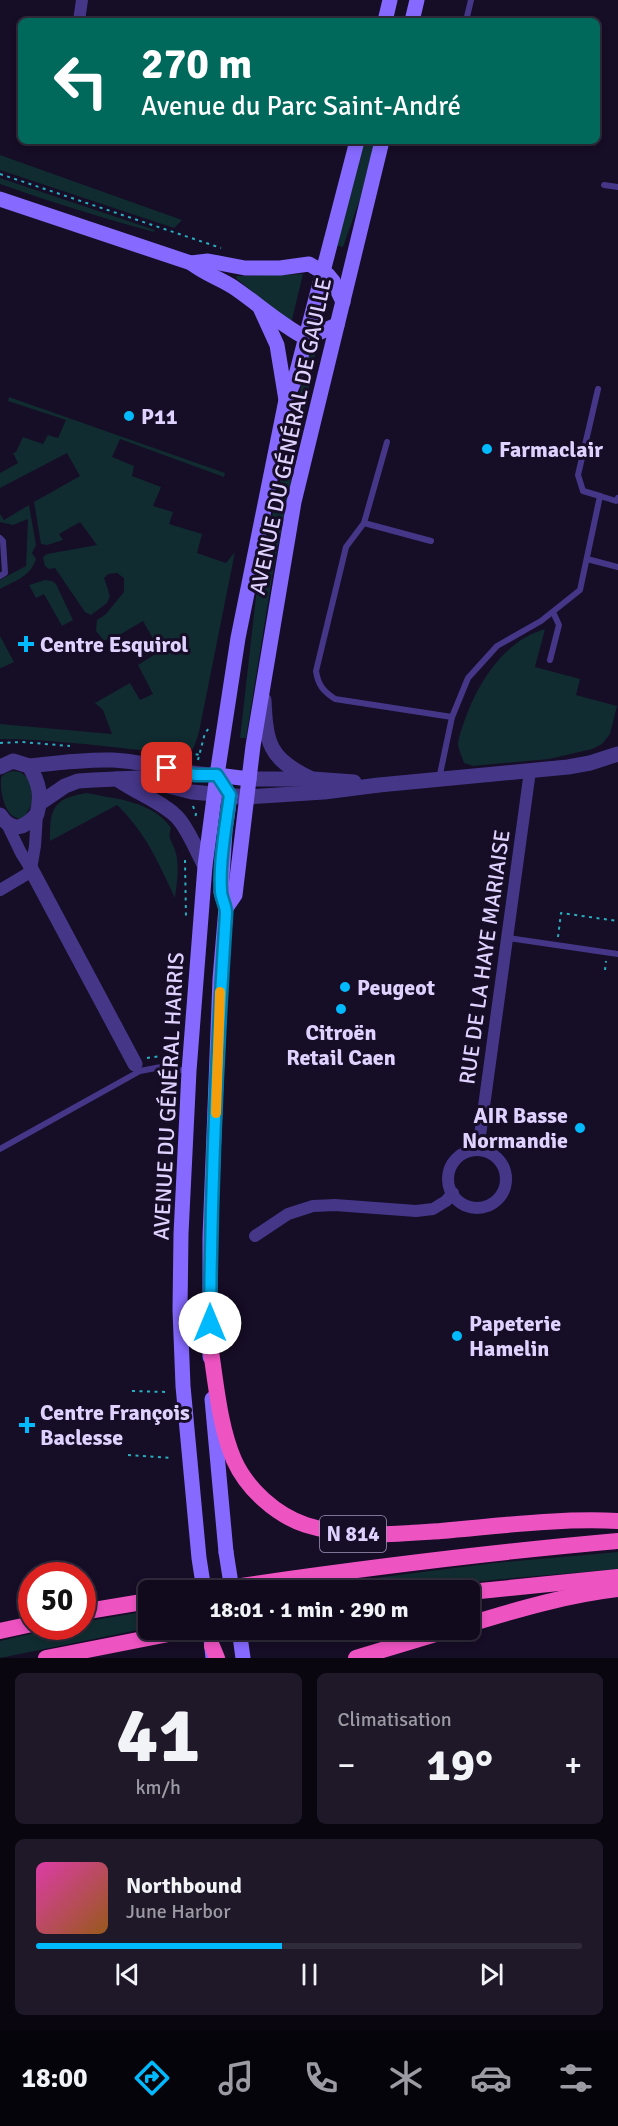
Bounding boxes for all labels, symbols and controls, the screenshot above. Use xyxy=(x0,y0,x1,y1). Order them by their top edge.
text: 270 m xyxy=(141,39,252,90)
icon: left xyxy=(42,42,120,120)
text: Avenue du Parc Saint-André xyxy=(141,90,461,123)
street label: AVENUE DU GÉNÉRAL DE GAULLE xyxy=(244,275,337,597)
place label: P11 xyxy=(141,403,178,430)
marker: P11 xyxy=(122,409,136,423)
place label: Farmaclair xyxy=(499,436,603,463)
marker: Farmaclair xyxy=(480,442,494,456)
place label: Centre Esquirol xyxy=(40,631,188,658)
marker: Centre Esquirol xyxy=(17,635,35,653)
pin xyxy=(141,742,192,793)
icon: arrive xyxy=(150,751,183,784)
street label: RUE DE LA HAYE MARIAISE xyxy=(453,828,516,1086)
street label: AVENUE DU GÉNÉRAL HARRIS xyxy=(147,951,190,1241)
place label: Peugeot xyxy=(357,974,435,1001)
marker: Peugeot xyxy=(338,980,352,994)
marker: Citroën Retail Caen xyxy=(334,1002,348,1016)
place label: Citroën Retail Caen xyxy=(286,1019,396,1071)
place label: AIR Basse Normandie xyxy=(462,1102,568,1154)
marker: AIR Basse Normandie xyxy=(573,1121,587,1135)
position arrow xyxy=(178,1291,242,1355)
place label: Papeterie Hamelin xyxy=(469,1310,561,1362)
marker: Papeterie Hamelin xyxy=(450,1329,464,1343)
place label: Centre François Baclesse xyxy=(40,1399,190,1451)
marker: Centre François Baclesse xyxy=(18,1416,36,1434)
road number: N 814 xyxy=(320,1516,386,1552)
speed limit sign: 50 xyxy=(18,1562,96,1640)
text: 18:01 · 1 min · 290 m xyxy=(209,1596,409,1623)
text: 41 xyxy=(116,1688,200,1784)
text: Climatisation xyxy=(338,1707,452,1732)
text: 19° xyxy=(426,1738,493,1793)
text: − xyxy=(338,1745,355,1786)
text: + xyxy=(564,1745,582,1786)
text: km/h xyxy=(136,1775,181,1800)
text: Northbound xyxy=(126,1872,242,1899)
text: June Harbor xyxy=(126,1899,231,1924)
icon: previous xyxy=(111,1958,144,1991)
icon: pause xyxy=(293,1958,326,1991)
icon: next xyxy=(475,1958,508,1991)
icon: directions xyxy=(131,2057,173,2099)
icon: music xyxy=(215,2057,257,2099)
icon: phone xyxy=(300,2057,342,2099)
icon: climate xyxy=(385,2057,427,2099)
icon: car xyxy=(470,2057,512,2099)
icon: filters xyxy=(555,2057,597,2099)
text: 18:00 xyxy=(21,2062,88,2095)

